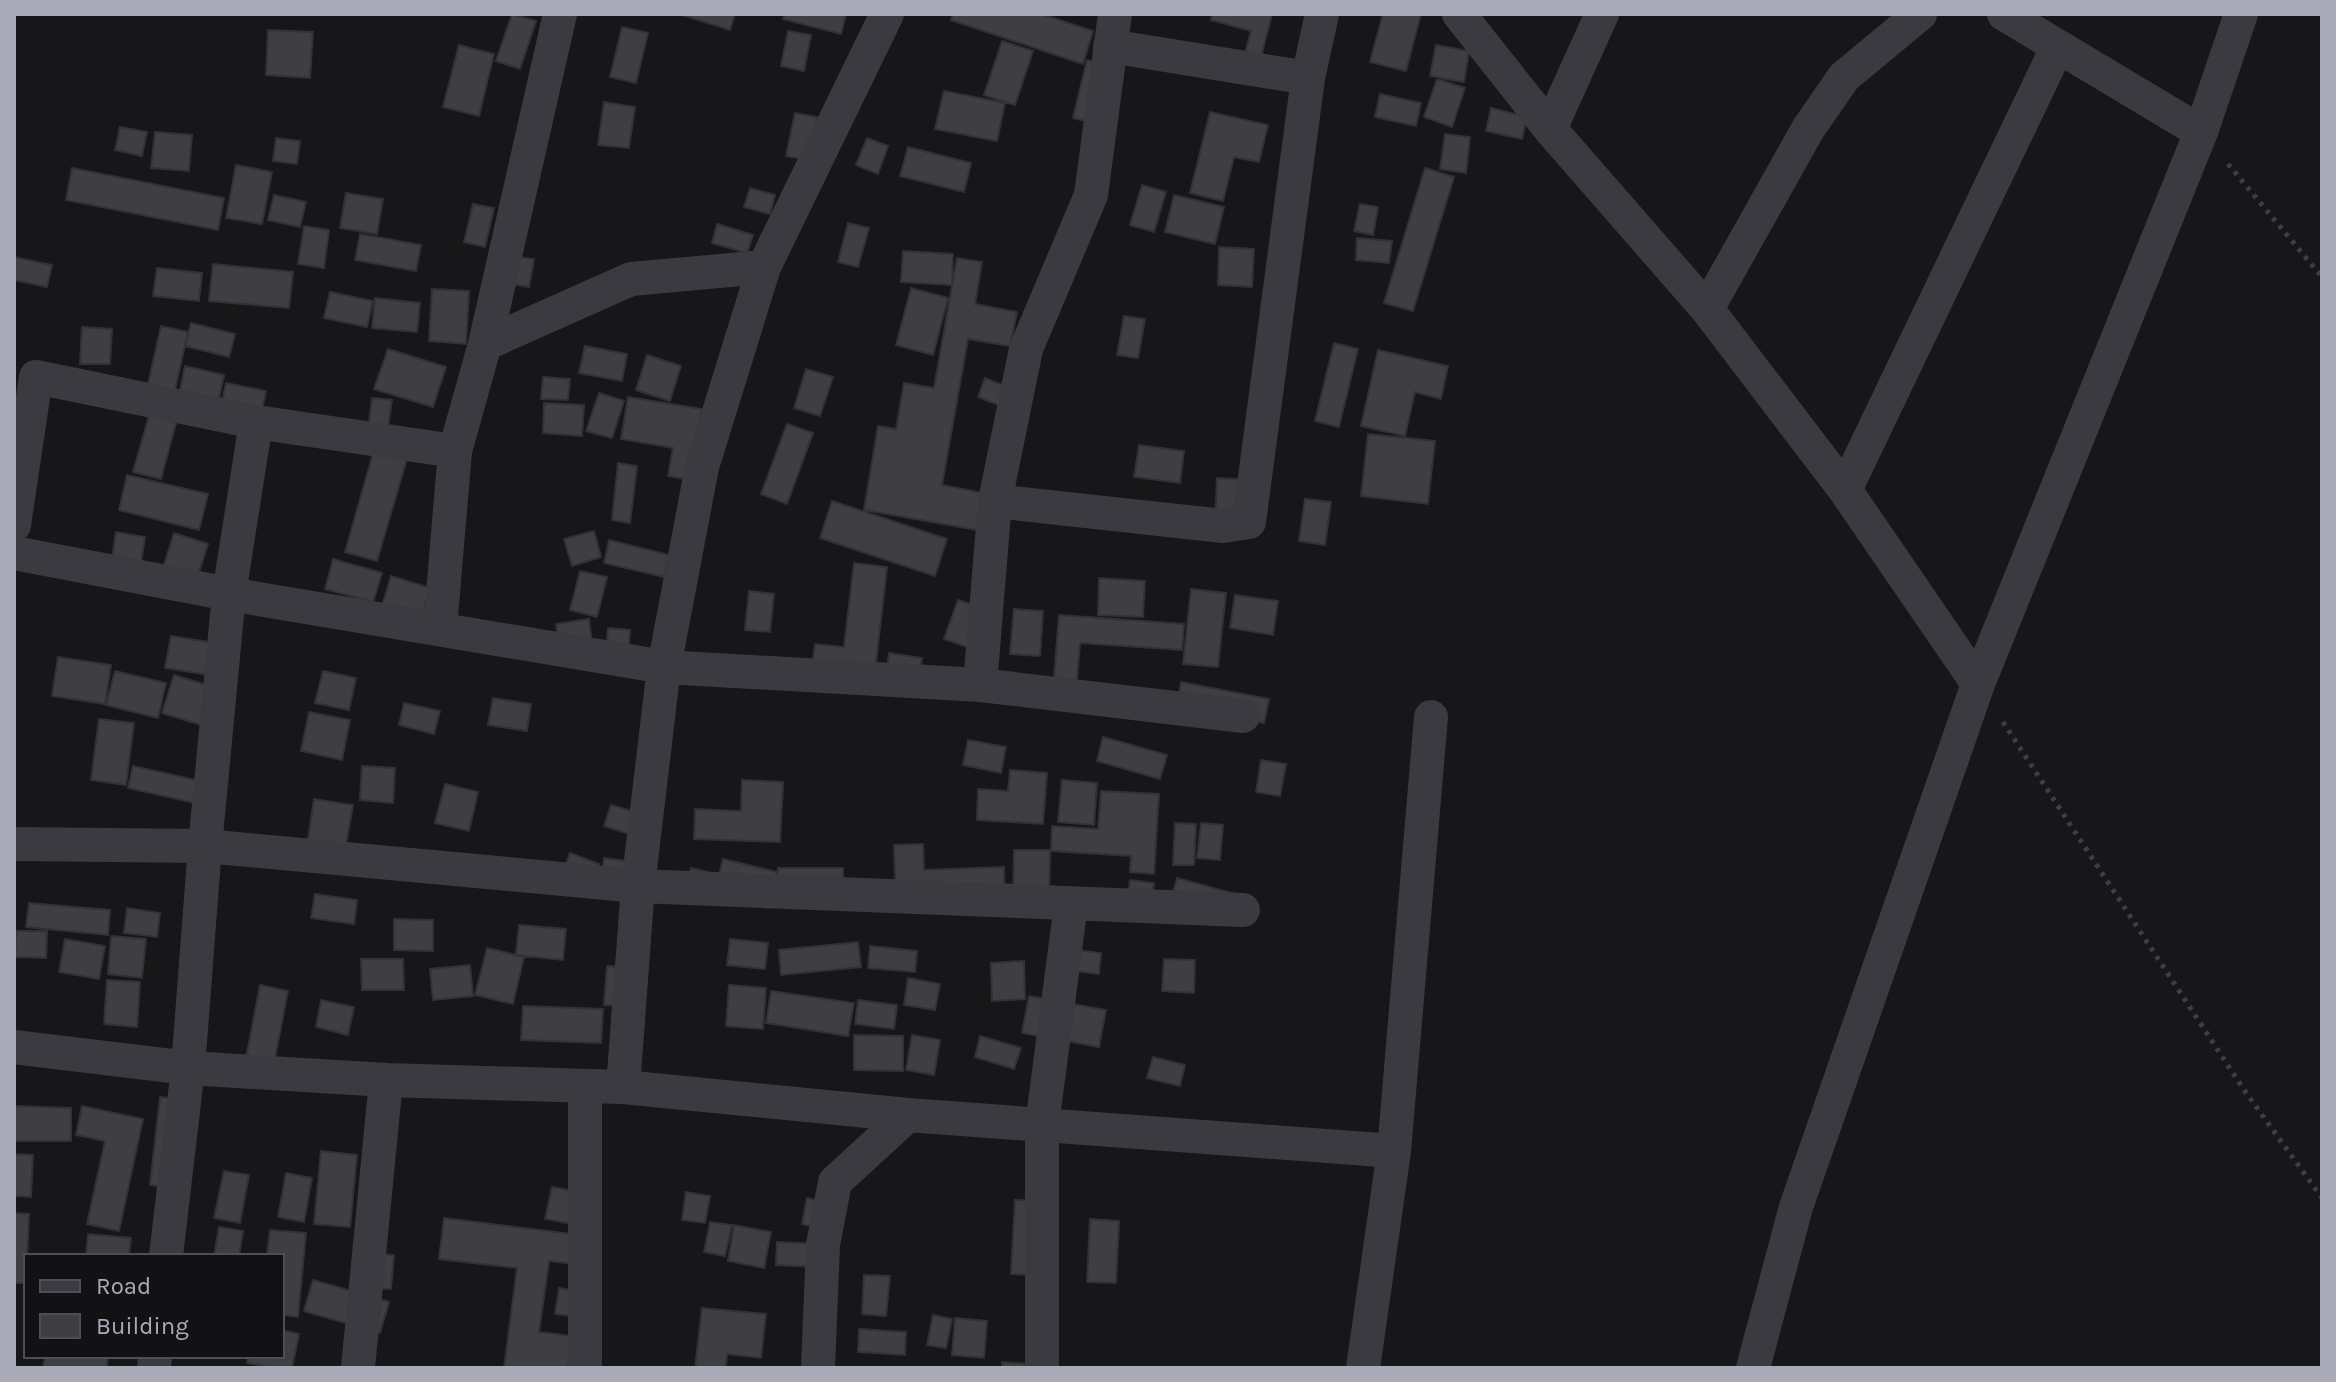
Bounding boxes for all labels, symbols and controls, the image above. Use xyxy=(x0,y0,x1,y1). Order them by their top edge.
legend xyxy=(24,1254,284,1358)
text: Road xyxy=(96,1272,151,1300)
text: Building xyxy=(96,1312,189,1340)

